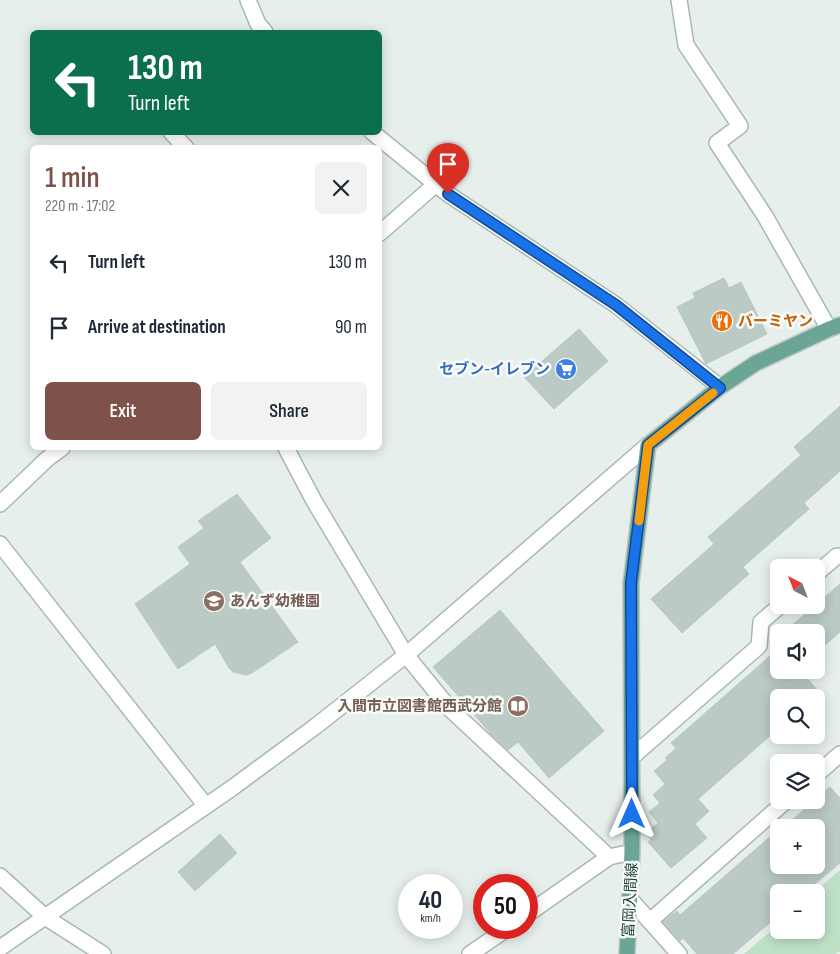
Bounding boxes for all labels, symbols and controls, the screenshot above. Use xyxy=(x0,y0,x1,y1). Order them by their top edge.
text: 130 m xyxy=(128,47,203,90)
icon: left xyxy=(45,50,110,115)
text: Turn left xyxy=(128,90,190,117)
pin xyxy=(427,143,469,194)
icon: arrive xyxy=(434,150,462,178)
text: 1 min xyxy=(45,160,100,196)
button: close xyxy=(315,162,367,214)
text: 220 m · 17:02 xyxy=(45,197,115,216)
icon: left xyxy=(45,249,73,277)
text: Turn left xyxy=(88,251,145,274)
text: 130 m xyxy=(329,251,367,274)
restaurant icon: バーミヤン xyxy=(710,309,734,333)
place label: バーミヤン xyxy=(738,312,813,331)
icon: arrive xyxy=(45,314,73,342)
text: Arrive at destination xyxy=(88,316,226,339)
text: 90 m xyxy=(335,316,367,339)
supermarket icon: セブン-イレブン xyxy=(554,357,578,381)
place label: セブン-イレブン xyxy=(439,360,550,379)
button: Exit xyxy=(45,382,201,440)
button: Share xyxy=(211,382,367,440)
north arrow xyxy=(770,559,825,614)
map controls xyxy=(770,559,825,939)
school or university icon: あんず幼稚園 xyxy=(202,589,226,613)
place label: あんず幼稚園 xyxy=(230,592,320,611)
button: sound xyxy=(770,624,825,679)
button: search xyxy=(770,689,825,744)
library icon: 入間市立図書館西武分館 xyxy=(506,694,530,718)
place label: 入間市立図書館西武分館 xyxy=(337,697,502,716)
button: layers xyxy=(770,754,825,809)
position arrow xyxy=(605,787,657,839)
button: + xyxy=(770,819,825,874)
street label: 富岡入間線 xyxy=(619,862,642,938)
speed limit sign: 50 xyxy=(473,874,538,939)
button: − xyxy=(770,884,825,939)
text: 40 xyxy=(419,885,442,916)
text: km/h xyxy=(420,911,441,926)

